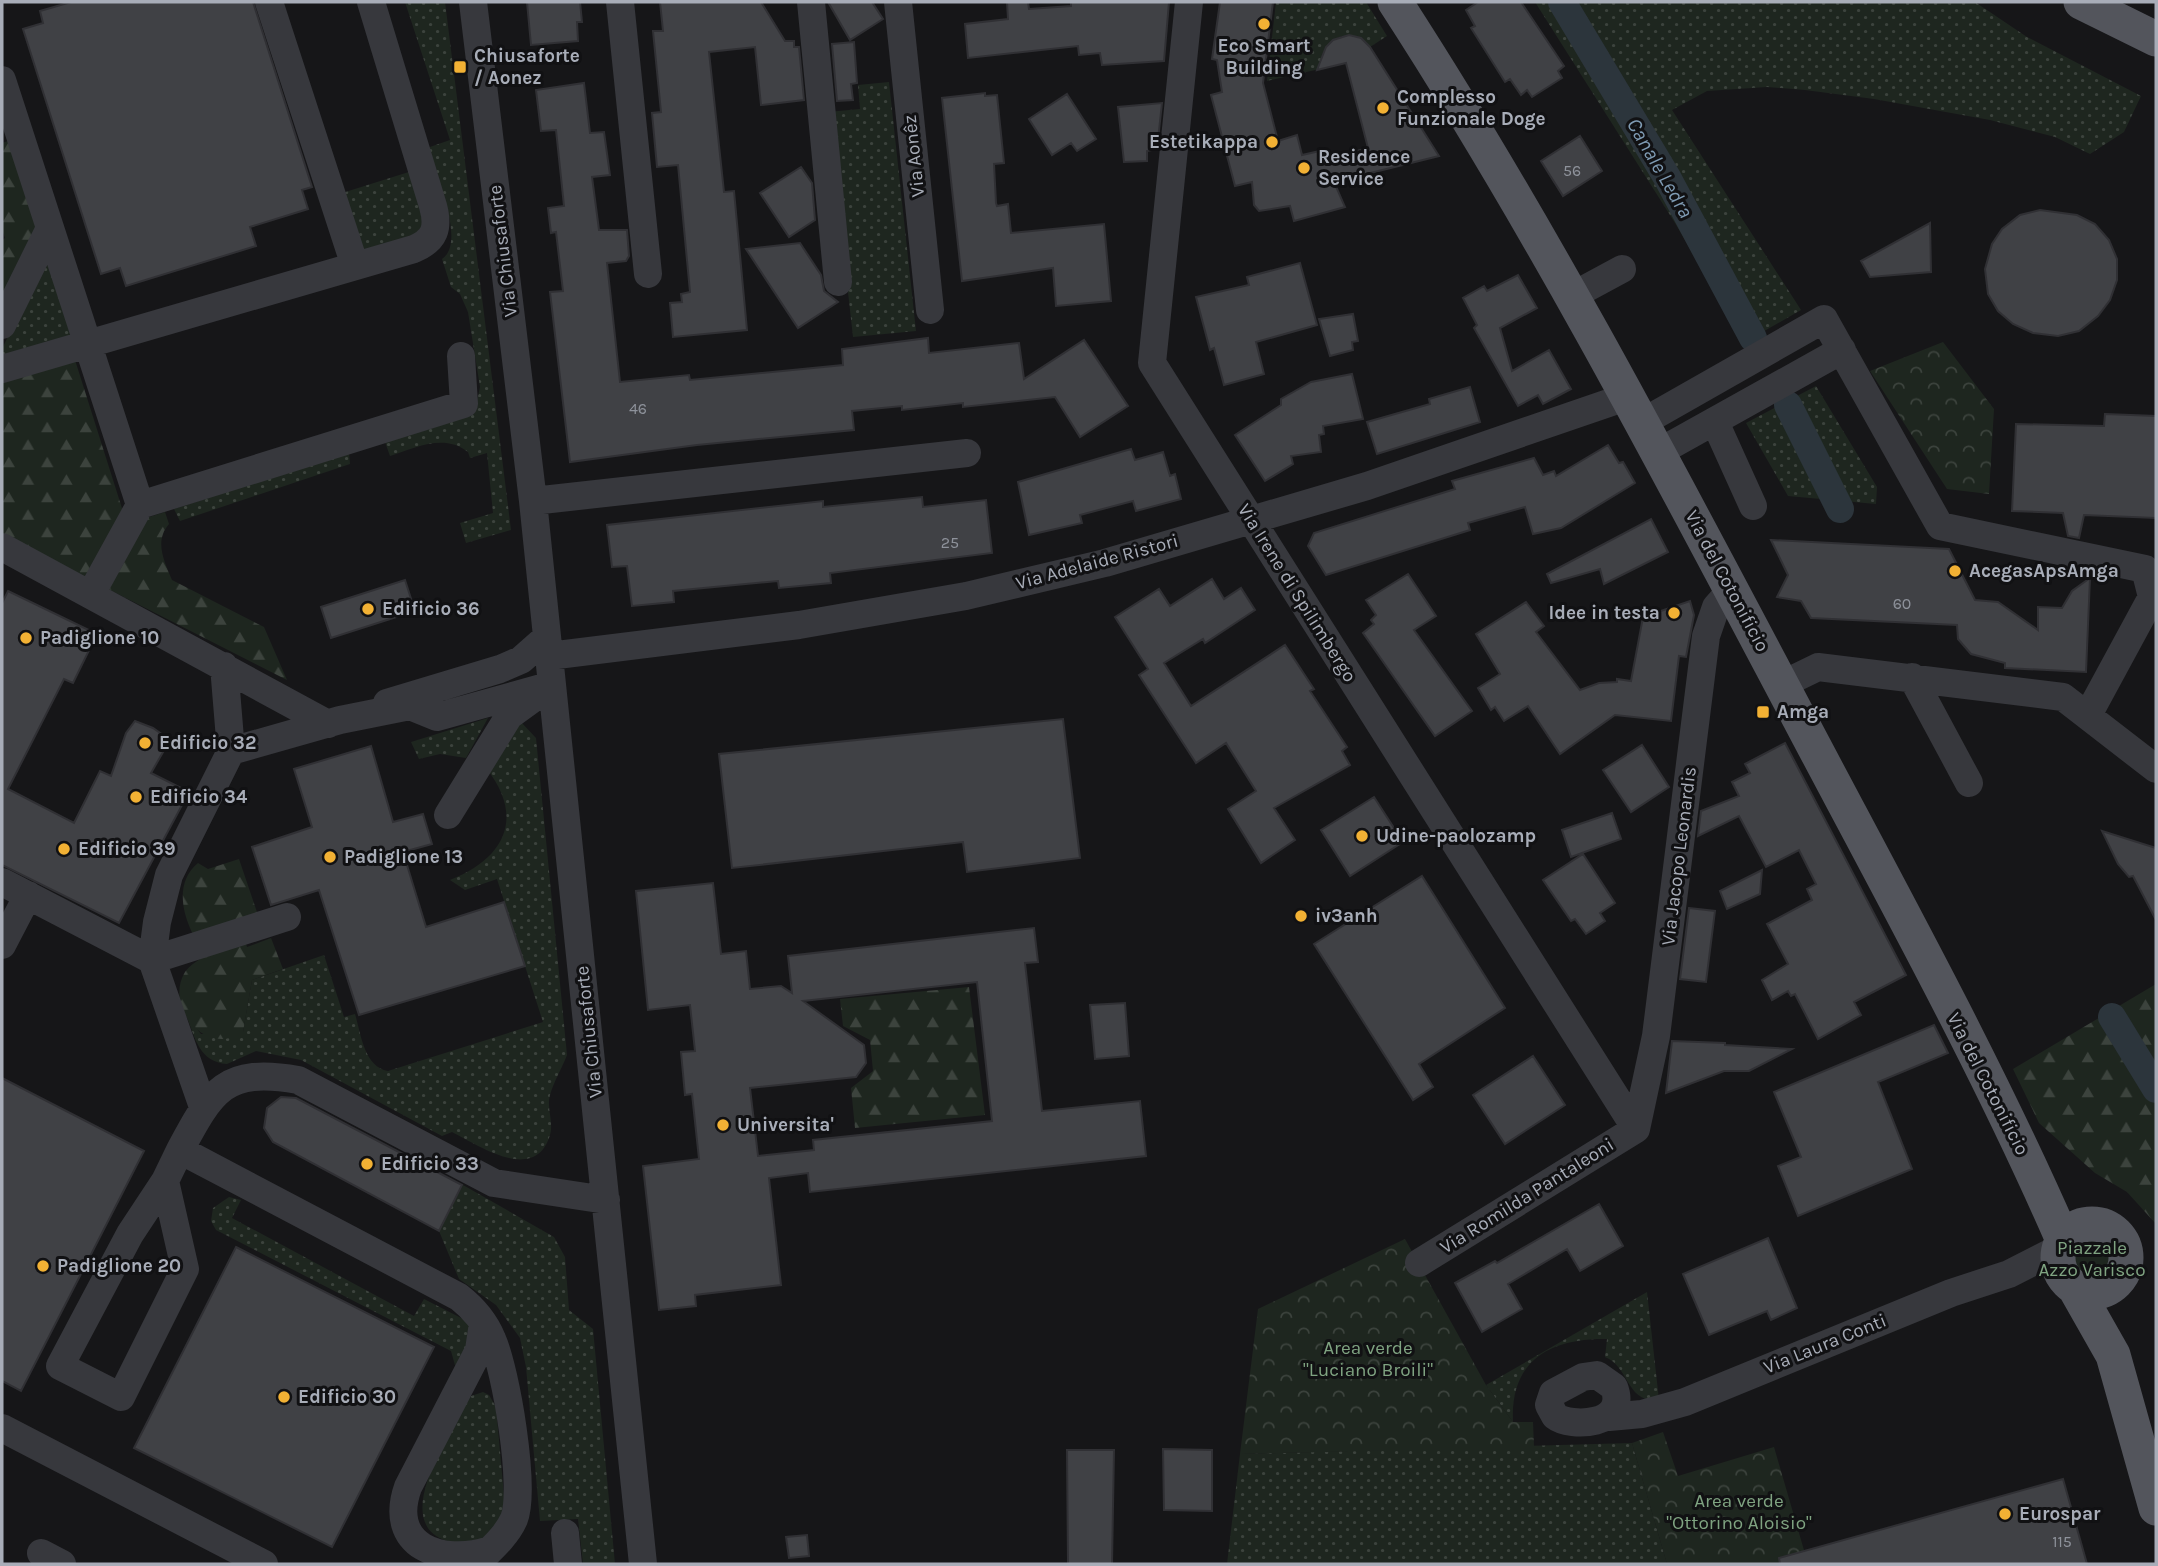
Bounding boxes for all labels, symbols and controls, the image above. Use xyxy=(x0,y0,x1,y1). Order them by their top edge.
marker: Eco Smart Building xyxy=(1256,16,1272,32)
place label: Eco Smart Building xyxy=(1218,35,1310,79)
place label: Chiusaforte / Aonez xyxy=(474,45,580,89)
marker: Chiusaforte / Aonez xyxy=(452,59,468,75)
place label: Complesso Funzionale Doge xyxy=(1397,86,1546,130)
marker: Complesso Funzionale Doge xyxy=(1375,100,1391,116)
street label: Via Aonêz xyxy=(899,114,929,198)
water label: Canale Ledra xyxy=(1622,114,1698,222)
place label: Estetikappa xyxy=(1149,131,1258,153)
marker: Estetikappa xyxy=(1264,134,1280,150)
place label: Residence Service xyxy=(1318,146,1410,190)
marker: Residence Service xyxy=(1296,160,1312,176)
house number: 56 xyxy=(1563,161,1581,180)
street label: Via Chiusaforte xyxy=(484,184,522,318)
house number: 46 xyxy=(629,399,647,418)
street label: Via Irene di Spilimbergo xyxy=(1233,500,1361,686)
street label: Via del Cotonificio xyxy=(1680,507,1774,655)
street label: Via Adelaide Ristori xyxy=(1013,530,1181,594)
house number: 25 xyxy=(941,533,959,552)
place label: AcegasApsAmga xyxy=(1969,560,2119,582)
marker: AcegasApsAmga xyxy=(1947,563,1963,579)
house number: 60 xyxy=(1893,594,1911,613)
place label: Edificio 36 xyxy=(382,598,479,620)
marker: Edificio 36 xyxy=(360,601,376,617)
place label: Idee in testa xyxy=(1549,602,1660,624)
marker: Idee in testa xyxy=(1666,605,1682,621)
place label: Padiglione 10 xyxy=(40,627,159,649)
marker: Padiglione 10 xyxy=(18,630,34,646)
place label: Amga xyxy=(1777,701,1829,723)
marker: Amga xyxy=(1755,704,1771,720)
place label: Edificio 32 xyxy=(159,732,256,754)
marker: Edificio 32 xyxy=(137,735,153,751)
street label: Via Jacopo Leonardis xyxy=(1657,765,1701,947)
place label: Edificio 34 xyxy=(150,786,248,808)
marker: Edificio 34 xyxy=(128,789,144,805)
place label: Udine-paolozamp xyxy=(1376,825,1536,847)
marker: Udine-paolozamp xyxy=(1354,828,1370,844)
place label: Edificio 39 xyxy=(78,838,176,860)
marker: Edificio 39 xyxy=(56,841,72,857)
place label: Padiglione 13 xyxy=(344,846,463,868)
marker: Padiglione 13 xyxy=(322,849,338,865)
place label: iv3anh xyxy=(1315,905,1378,927)
marker: iv3anh xyxy=(1293,908,1309,924)
street label: Via Chiusaforte xyxy=(571,965,607,1099)
street label: Via del Cotonificio xyxy=(1943,1009,2033,1159)
place label: Universita' xyxy=(737,1114,834,1136)
marker: Universita' xyxy=(715,1117,731,1133)
street label: Via Romilda Pantaleoni xyxy=(1436,1133,1618,1259)
place label: Edificio 33 xyxy=(381,1153,479,1175)
marker: Edificio 33 xyxy=(359,1156,375,1172)
park label: Piazzale Azzo Varisco xyxy=(2038,1237,2146,1281)
place label: Padiglione 20 xyxy=(57,1255,181,1277)
marker: Padiglione 20 xyxy=(35,1258,51,1274)
street label: Via Laura Conti xyxy=(1760,1309,1890,1379)
park label: Area verde "Luciano Broili" xyxy=(1303,1337,1433,1381)
place label: Edificio 30 xyxy=(298,1386,396,1408)
marker: Edificio 30 xyxy=(276,1389,292,1405)
park label: Area verde "Ottorino Aloisio" xyxy=(1666,1490,1812,1534)
place label: Eurospar xyxy=(2019,1503,2101,1525)
marker: Eurospar xyxy=(1997,1506,2013,1522)
house number: 115 xyxy=(2052,1532,2072,1551)

